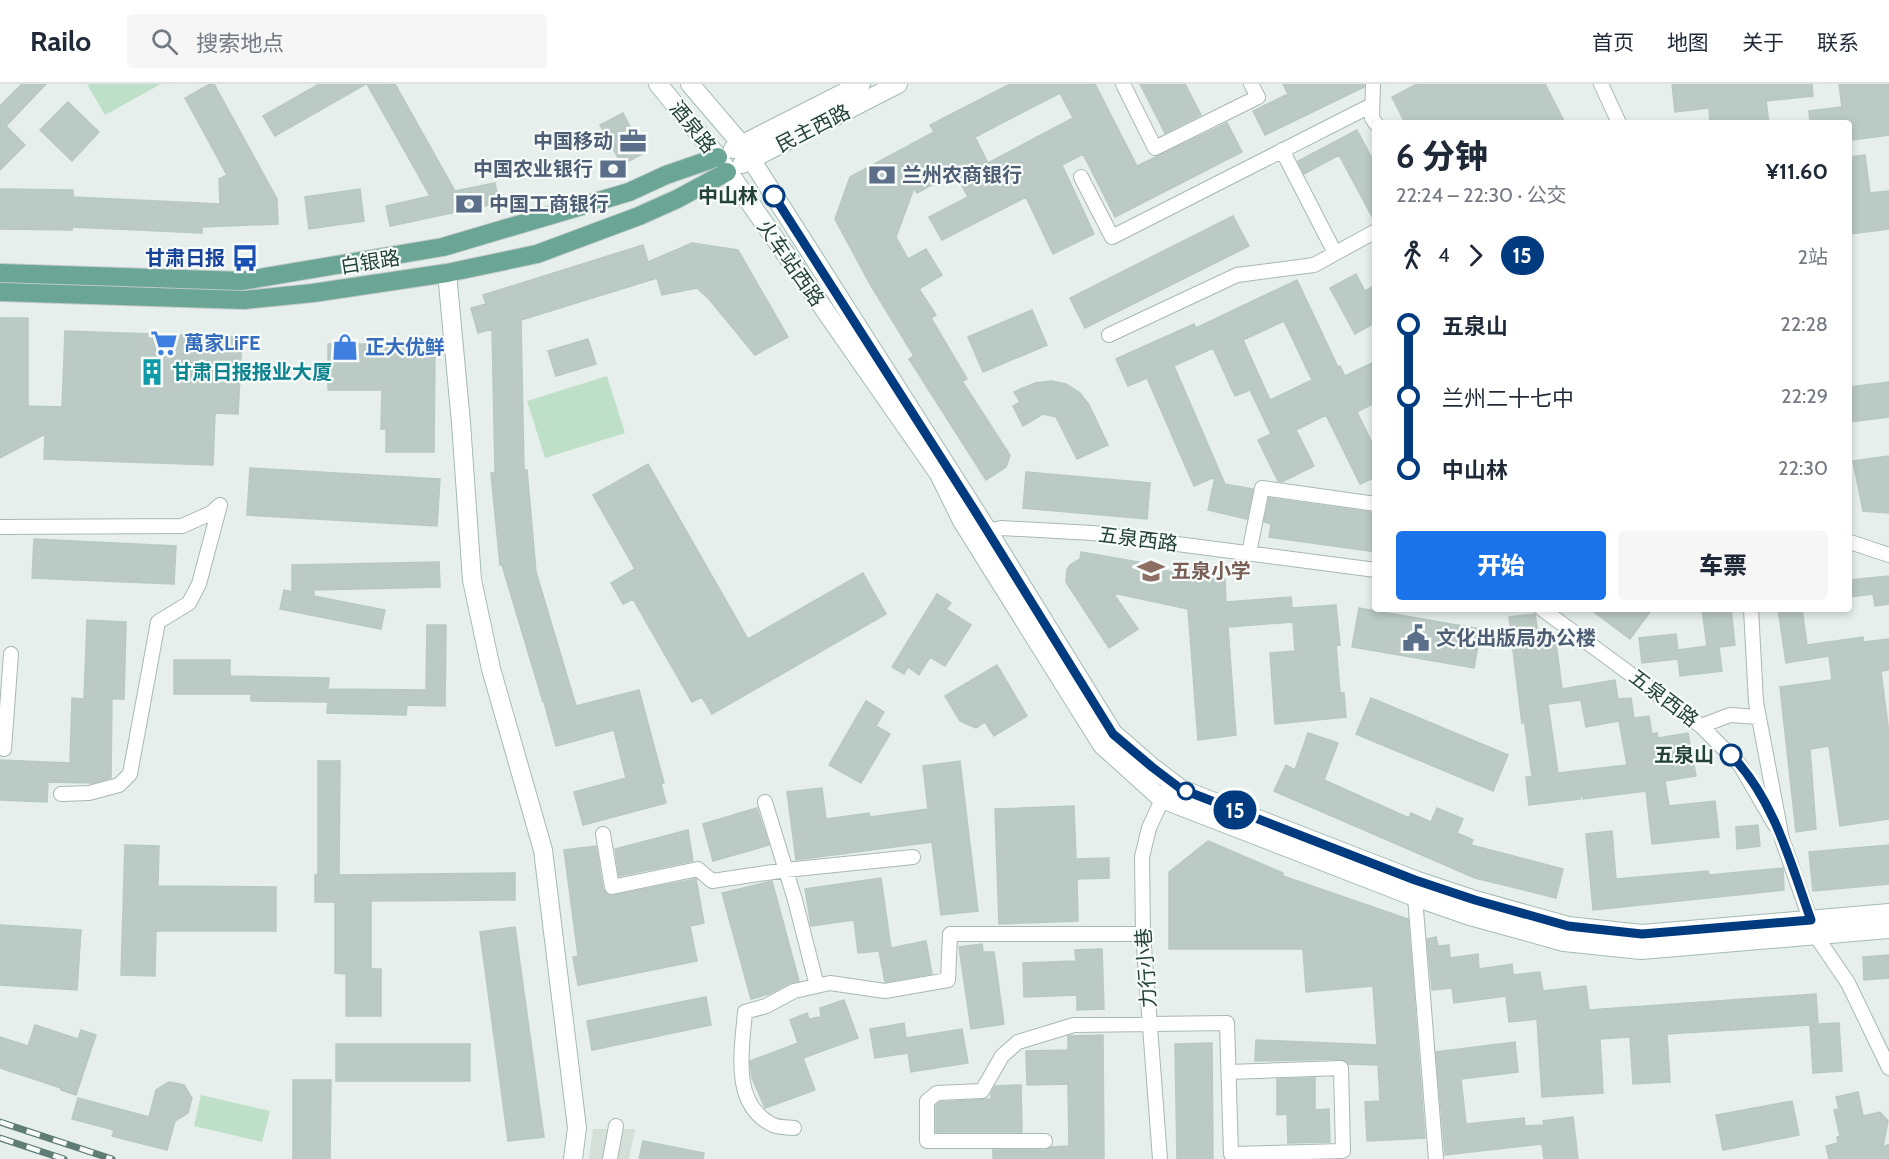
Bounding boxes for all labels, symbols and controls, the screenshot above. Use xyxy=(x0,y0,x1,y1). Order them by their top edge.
search box xyxy=(127,14,547,68)
text: Railo xyxy=(30,24,91,58)
icon: search xyxy=(148,25,181,58)
text: 搜索地点 xyxy=(196,30,284,57)
text: 首页 xyxy=(1592,30,1634,55)
text: 地图 xyxy=(1667,30,1709,55)
text: 关于 xyxy=(1742,30,1784,55)
text: 联系 xyxy=(1817,30,1859,55)
street label: 酒泉路 xyxy=(665,96,721,158)
street label: 民主西路 xyxy=(772,99,854,157)
office icon: 中国移动 xyxy=(618,126,648,156)
place label: 中国移动 xyxy=(533,129,613,153)
text: 6 分钟 xyxy=(1396,136,1488,176)
bank icon: 中国农业银行 xyxy=(598,154,628,184)
place label: 中国农业银行 xyxy=(473,157,593,181)
text: ¥11.60 xyxy=(1766,158,1828,185)
bank icon: 兰州农商银行 xyxy=(867,160,897,190)
place label: 兰州农商银行 xyxy=(902,163,1022,187)
text: 22:24 – 22:30 · 公交 xyxy=(1396,183,1567,207)
place label: 中山林 xyxy=(698,184,758,208)
marker: 中山林 xyxy=(763,185,785,207)
bank icon: 中国工商银行 xyxy=(454,189,484,219)
place label: 中国工商银行 xyxy=(489,192,609,216)
street label: 火车站西路 xyxy=(752,215,830,311)
icon: walk xyxy=(1396,239,1429,272)
icon: forward xyxy=(1459,239,1492,272)
bus stop icon: 甘肃日报 xyxy=(230,243,260,273)
text: 4 xyxy=(1438,243,1450,267)
text: 15 xyxy=(1513,243,1532,268)
street label: 白银路 xyxy=(338,245,402,279)
text: 2站 xyxy=(1798,245,1828,269)
place label: 甘肃日报 xyxy=(145,246,225,270)
text: 22:28 xyxy=(1780,312,1828,336)
text: 五泉山 xyxy=(1442,313,1508,340)
supermarket icon: 萬家LiFE xyxy=(149,328,179,358)
place label: 萬家LiFE xyxy=(184,331,260,355)
shop icon: 正大优鲜 xyxy=(330,332,360,362)
place label: 正大优鲜 xyxy=(365,335,445,359)
building icon: 甘肃日报报业大厦 xyxy=(137,357,167,387)
place label: 甘肃日报报业大厦 xyxy=(172,360,332,384)
text: 22:29 xyxy=(1781,384,1828,408)
text: 兰州二十七中 xyxy=(1442,385,1574,412)
text: 22:30 xyxy=(1778,456,1828,480)
text: 中山林 xyxy=(1442,457,1508,484)
street label: 五泉西路 xyxy=(1097,522,1179,556)
button: 开始 xyxy=(1396,531,1606,600)
button: 车票 xyxy=(1618,531,1828,600)
school or university icon: 五泉小学 xyxy=(1136,556,1166,586)
place label: 五泉小学 xyxy=(1171,559,1251,583)
public building icon: 文化出版局办公楼 xyxy=(1401,623,1431,653)
place label: 文化出版局办公楼 xyxy=(1436,626,1596,650)
street label: 五泉西路 xyxy=(1625,664,1703,732)
place label: 五泉山 xyxy=(1654,743,1714,767)
marker: 五泉山 xyxy=(1720,744,1742,766)
unlabelled marker xyxy=(1177,782,1195,800)
line badge: 15 xyxy=(1208,790,1262,830)
text: 15 xyxy=(1225,798,1245,823)
street label: 力行小巷 xyxy=(1131,927,1161,1009)

